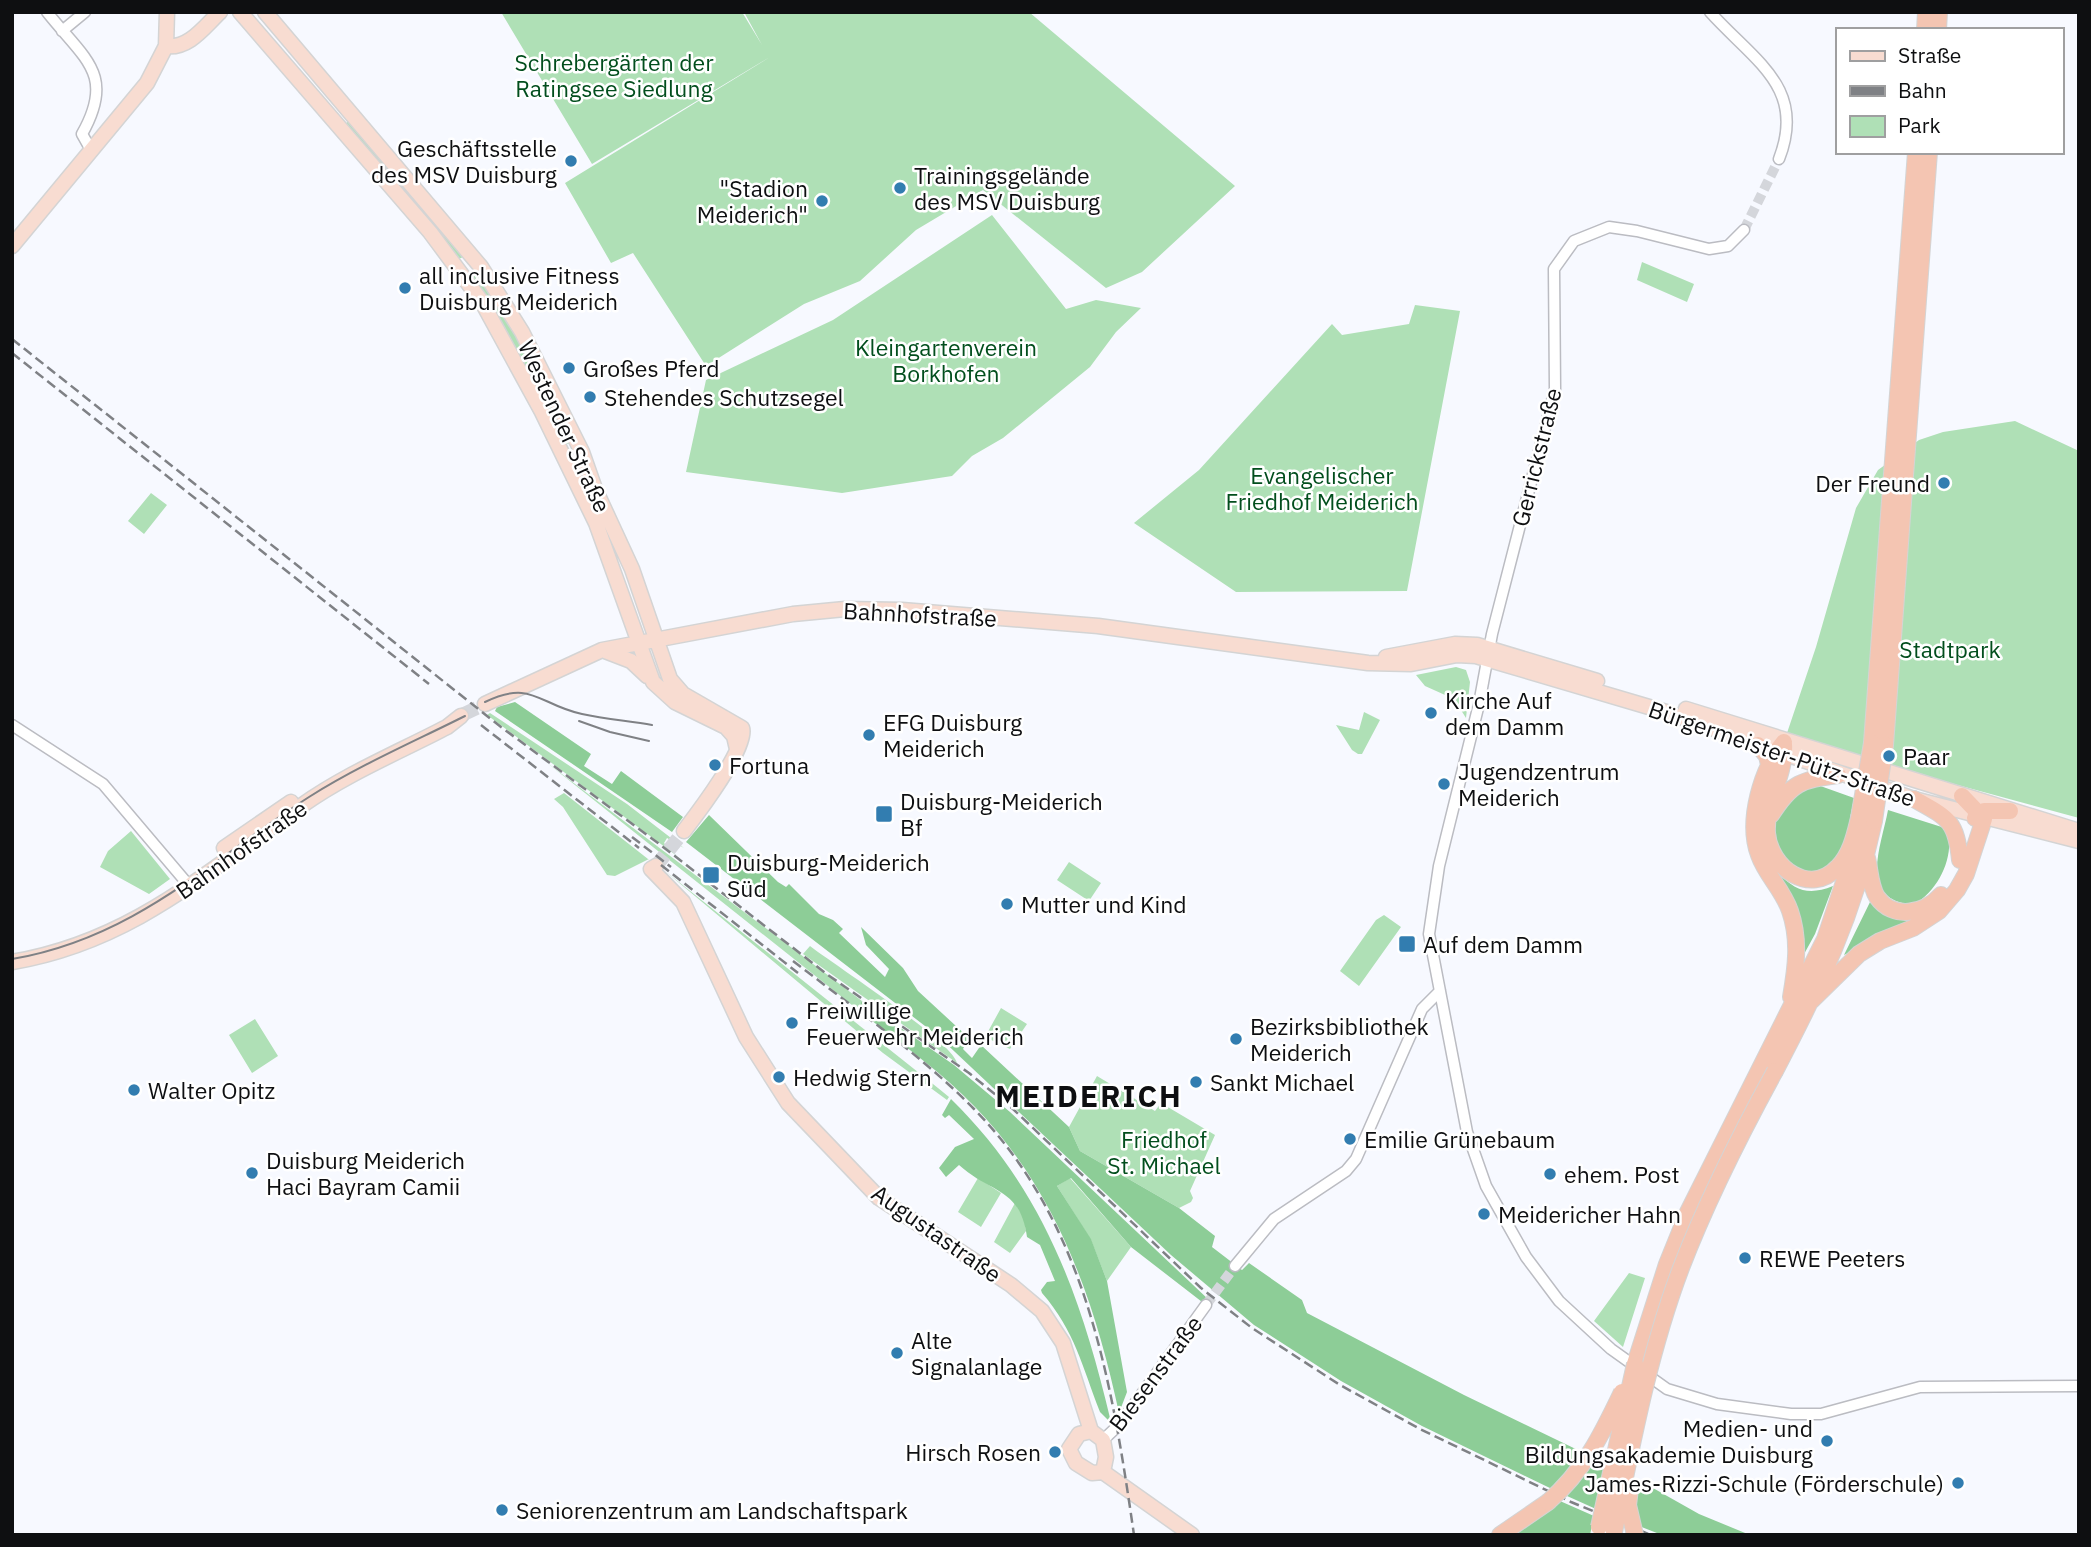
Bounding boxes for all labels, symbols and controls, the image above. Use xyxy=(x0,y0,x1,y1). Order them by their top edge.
legend xyxy=(1836,28,2063,154)
text: Straße xyxy=(1898,41,1961,69)
park label: Schrebergärten der Ratingsee Siedlung xyxy=(514,47,714,103)
text: Bahn xyxy=(1898,76,1947,104)
text: Park xyxy=(1898,111,1941,139)
place label: Geschäftsstelle des MSV Duisburg xyxy=(371,133,557,189)
marker: Geschäftsstelle des MSV Duisburg xyxy=(563,153,579,169)
place label: Trainingsgelände des MSV Duisburg xyxy=(914,160,1100,216)
place label: "Stadion Meiderich" xyxy=(697,173,808,229)
marker: Trainingsgelände des MSV Duisburg xyxy=(892,180,908,196)
marker: "Stadion Meiderich" xyxy=(814,193,830,209)
place label: all inclusive Fitness Duisburg Meiderich xyxy=(419,260,620,316)
marker: all inclusive Fitness Duisburg Meiderich xyxy=(397,280,413,296)
park label: Kleingartenverein Borkhofen xyxy=(855,332,1037,388)
street label: Westender Straße xyxy=(512,335,618,517)
place label: Großes Pferd xyxy=(583,353,720,383)
marker: Großes Pferd xyxy=(561,360,577,376)
place label: Stehendes Schutzsegel xyxy=(604,382,844,412)
street label: Gerrickstraße xyxy=(1504,385,1568,529)
marker: Stehendes Schutzsegel xyxy=(582,389,598,405)
park label: Evangelischer Friedhof Meiderich xyxy=(1225,460,1419,516)
place label: Der Freund xyxy=(1815,468,1930,498)
marker: Der Freund xyxy=(1936,475,1952,491)
street label: Bahnhofstraße xyxy=(842,595,998,633)
park label: Stadtpark xyxy=(1899,634,2001,664)
place label: Kirche Auf dem Damm xyxy=(1445,685,1564,741)
street label: Bürgermeister-Pütz-Straße xyxy=(1645,693,1919,813)
marker: Kirche Auf dem Damm xyxy=(1423,705,1439,721)
place label: EFG Duisburg Meiderich xyxy=(883,707,1022,763)
marker: EFG Duisburg Meiderich xyxy=(861,727,877,743)
place label: Paar xyxy=(1903,741,1950,771)
marker: Paar xyxy=(1881,748,1897,764)
place label: Fortuna xyxy=(729,750,809,780)
place label: Jugendzentrum Meiderich xyxy=(1458,756,1620,812)
marker: Fortuna xyxy=(707,757,723,773)
marker: Jugendzentrum Meiderich xyxy=(1436,776,1452,792)
place label: Duisburg-Meiderich Bf xyxy=(900,786,1103,842)
street label: Bahnhofstraße xyxy=(169,793,313,905)
marker: Duisburg-Meiderich Bf xyxy=(874,804,894,824)
place label: Duisburg-Meiderich Süd xyxy=(727,847,930,903)
marker: Duisburg-Meiderich Süd xyxy=(701,865,721,885)
place label: Mutter und Kind xyxy=(1021,889,1187,919)
marker: Mutter und Kind xyxy=(999,896,1015,912)
place label: Auf dem Damm xyxy=(1423,929,1583,959)
marker: Auf dem Damm xyxy=(1397,934,1417,954)
place label: Freiwillige Feuerwehr Meiderich xyxy=(806,995,1024,1051)
place label: Bezirksbibliothek Meiderich xyxy=(1250,1011,1429,1067)
marker: Freiwillige Feuerwehr Meiderich xyxy=(784,1015,800,1031)
marker: Bezirksbibliothek Meiderich xyxy=(1228,1031,1244,1047)
place label: Hedwig Stern xyxy=(793,1062,932,1092)
place label: Sankt Michael xyxy=(1210,1067,1354,1097)
marker: Hedwig Stern xyxy=(771,1069,787,1085)
marker: Sankt Michael xyxy=(1188,1074,1204,1090)
place label: Walter Opitz xyxy=(148,1075,275,1105)
district label: MEIDERICH xyxy=(995,1076,1183,1115)
marker: Walter Opitz xyxy=(126,1082,142,1098)
park label: Friedhof St. Michael xyxy=(1107,1124,1221,1180)
place label: Emilie Grünebaum xyxy=(1364,1124,1555,1154)
marker: Emilie Grünebaum xyxy=(1342,1131,1358,1147)
place label: Duisburg Meiderich Haci Bayram Camii xyxy=(266,1145,465,1201)
place label: ehem. Post xyxy=(1564,1159,1680,1189)
marker: Duisburg Meiderich Haci Bayram Camii xyxy=(244,1165,260,1181)
marker: ehem. Post xyxy=(1542,1166,1558,1182)
street label: Augustastraße xyxy=(866,1177,1008,1289)
place label: Meidericher Hahn xyxy=(1498,1199,1681,1229)
marker: Meidericher Hahn xyxy=(1476,1206,1492,1222)
place label: REWE Peeters xyxy=(1759,1243,1905,1273)
marker: REWE Peeters xyxy=(1737,1250,1753,1266)
street label: Biesenstraße xyxy=(1102,1309,1208,1437)
place label: Alte Signalanlage xyxy=(911,1325,1042,1381)
marker: Alte Signalanlage xyxy=(889,1345,905,1361)
place label: Medien- und Bildungsakademie Duisburg xyxy=(1525,1413,1813,1469)
marker: Medien- und Bildungsakademie Duisburg xyxy=(1819,1433,1835,1449)
place label: Hirsch Rosen xyxy=(905,1437,1041,1467)
marker: Hirsch Rosen xyxy=(1047,1444,1063,1460)
place label: James-Rizzi-Schule (Förderschule) xyxy=(1584,1468,1944,1498)
marker: James-Rizzi-Schule (Förderschule) xyxy=(1950,1475,1966,1491)
place label: Seniorenzentrum am Landschaftspark xyxy=(516,1495,908,1525)
marker: Seniorenzentrum am Landschaftspark xyxy=(494,1502,510,1518)

